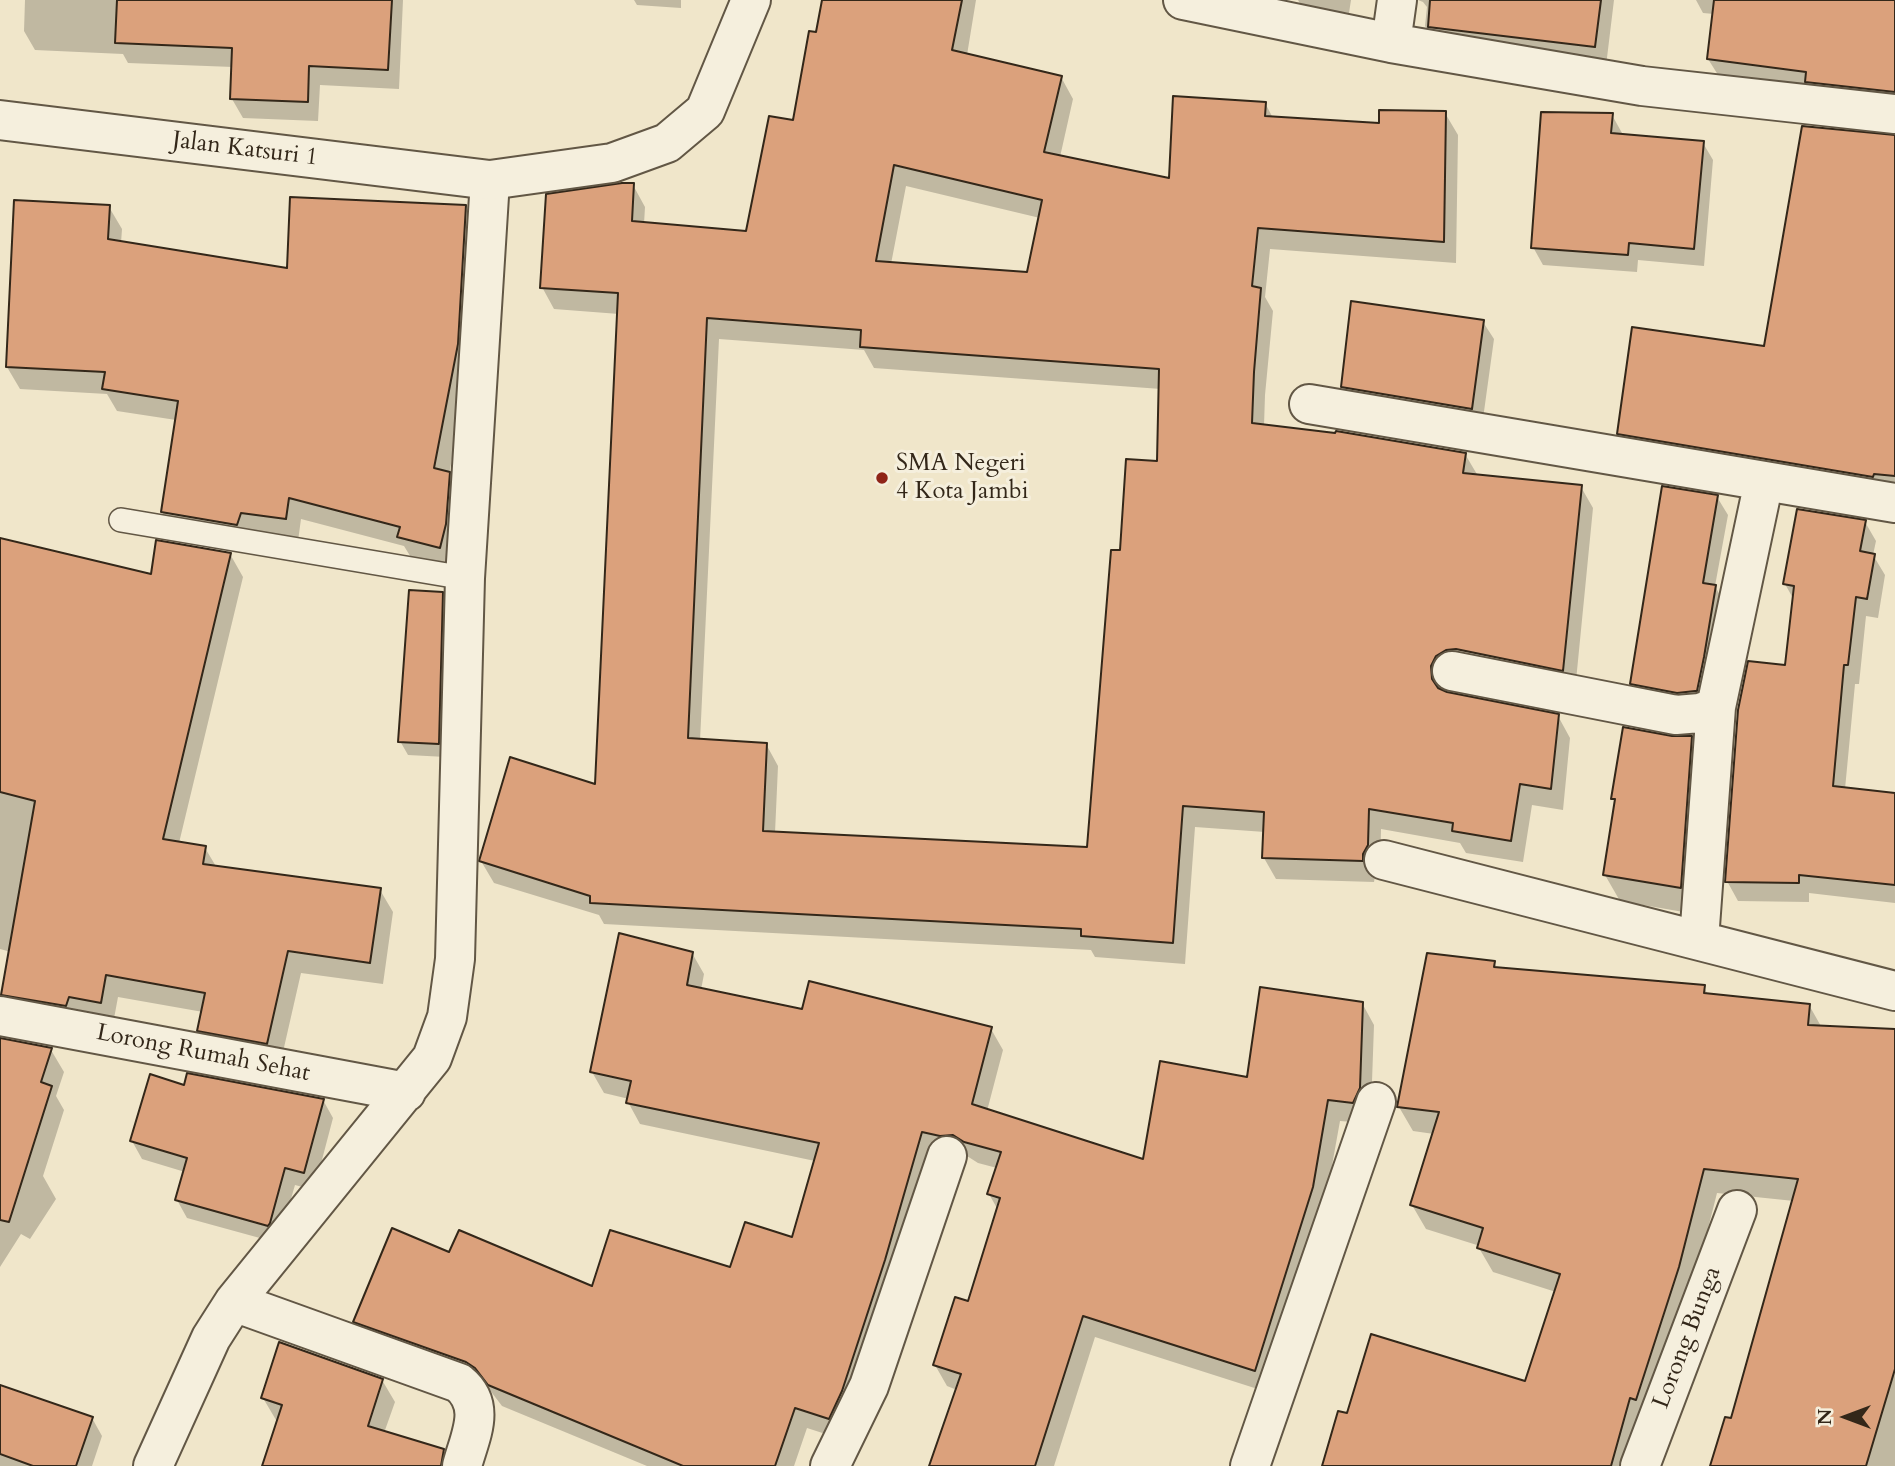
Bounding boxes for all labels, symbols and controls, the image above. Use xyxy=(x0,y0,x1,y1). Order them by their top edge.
street label: Jalan Katsuri 1 xyxy=(171,127,319,173)
place label: SMA Negeri 4 Kota Jambi xyxy=(896,450,1028,506)
marker: SMA Negeri 4 Kota Jambi xyxy=(874,470,890,486)
street label: Lorong Rumah Sehat xyxy=(94,1019,312,1089)
street label: Lorong Bunga xyxy=(1648,1263,1728,1413)
north arrow xyxy=(1811,1382,1881,1452)
text: N xyxy=(1812,1409,1838,1425)

